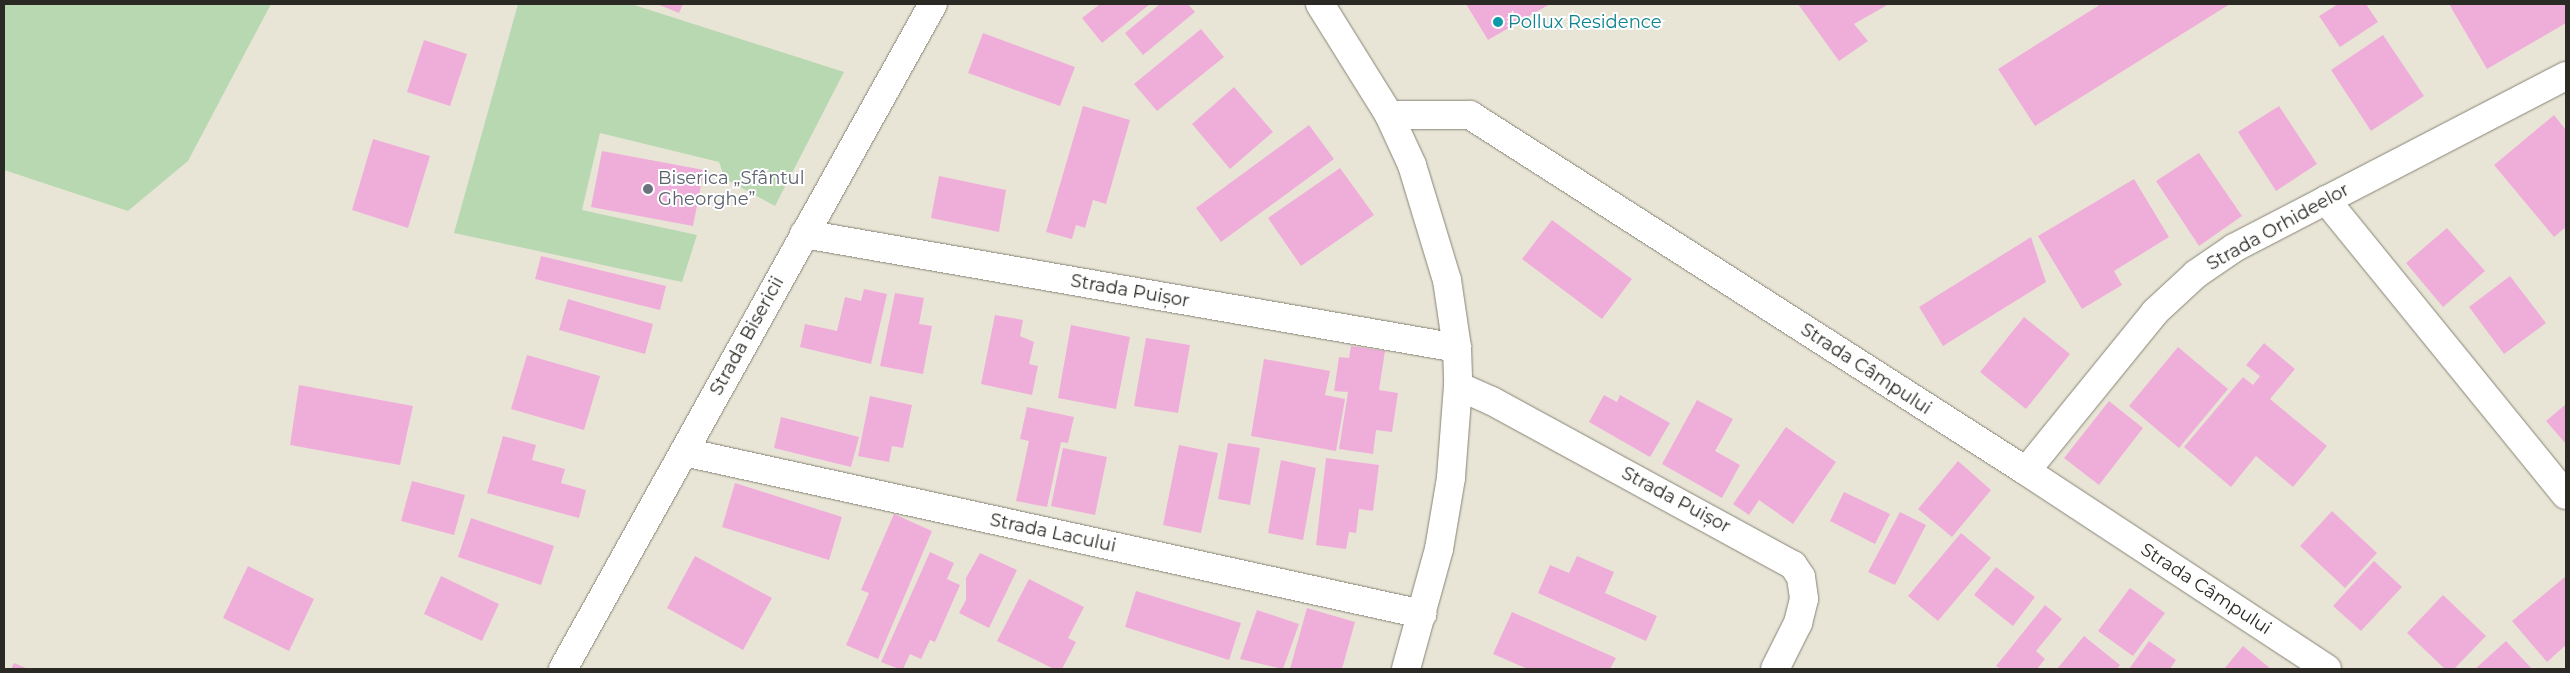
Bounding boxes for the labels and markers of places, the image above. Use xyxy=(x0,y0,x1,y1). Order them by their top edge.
place label: Pollux Residence xyxy=(1508,11,1662,33)
marker: Pollux Residence xyxy=(1492,16,1504,28)
place label: Biserica „Sfântul Gheorghe” xyxy=(658,168,805,210)
marker: Biserica „Sfântul Gheorghe” xyxy=(642,183,654,195)

